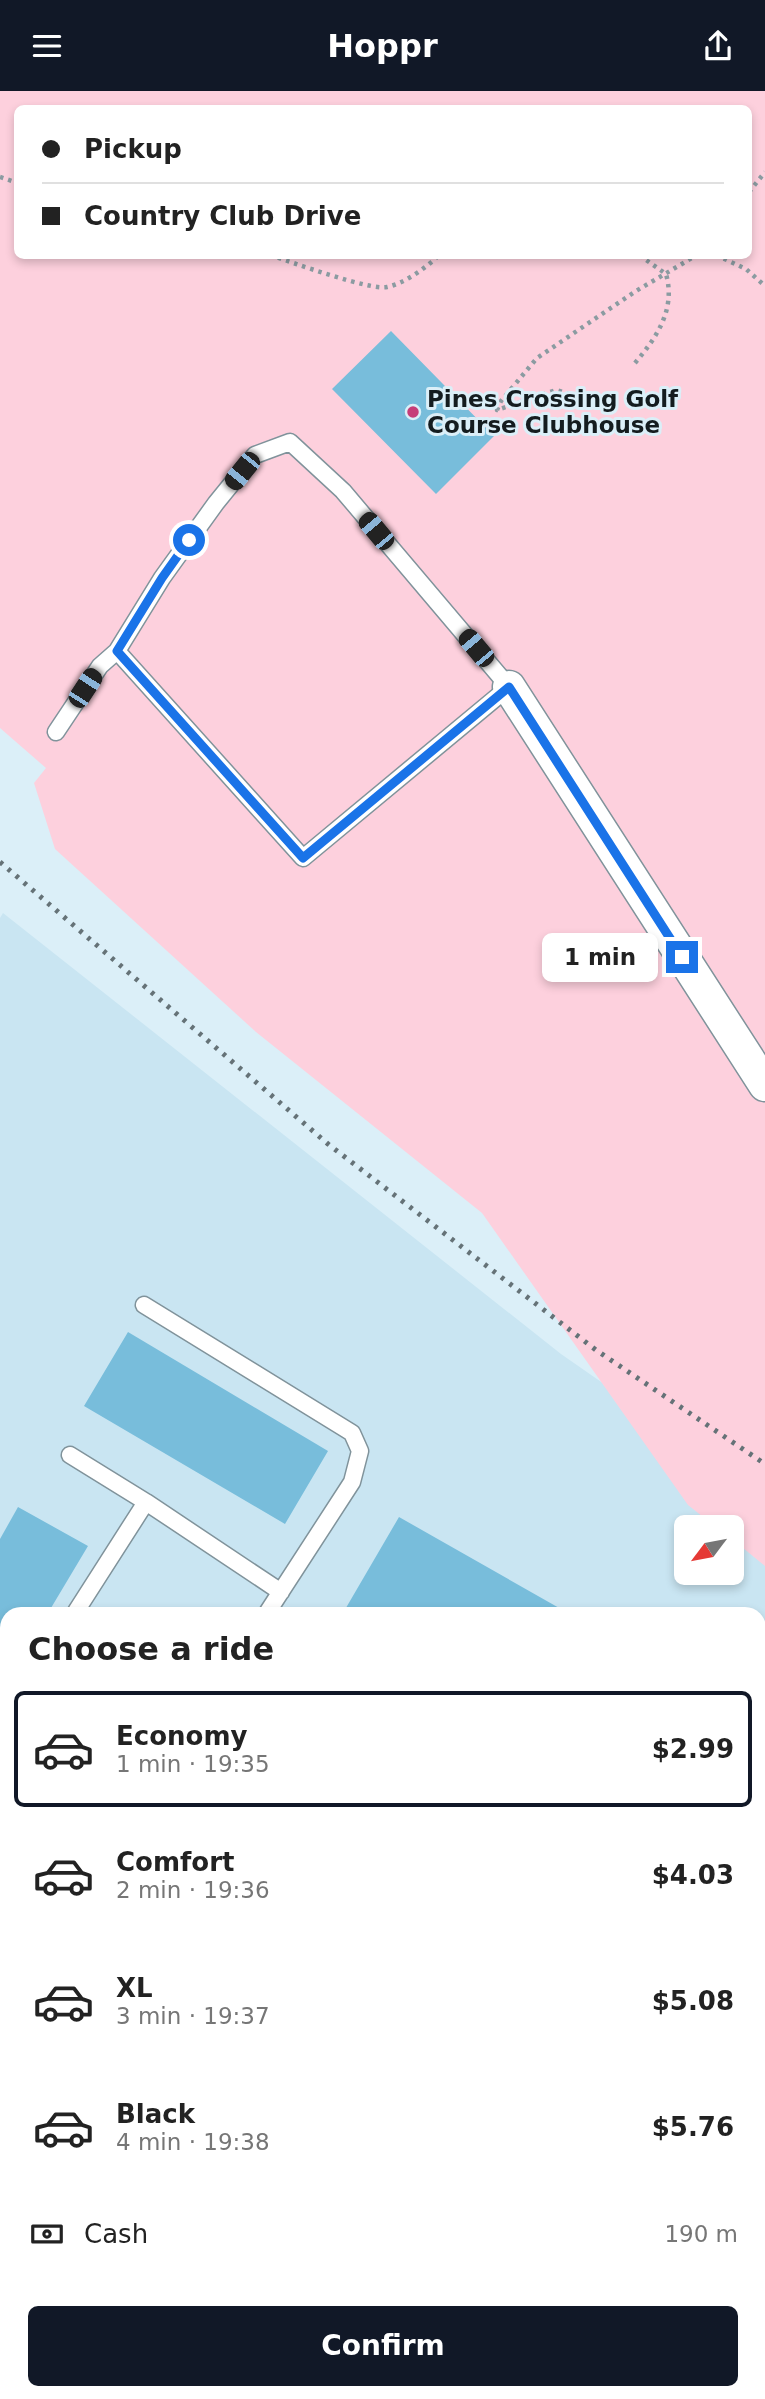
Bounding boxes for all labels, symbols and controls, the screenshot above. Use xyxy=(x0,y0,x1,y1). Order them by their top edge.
icon: menu xyxy=(28,27,66,65)
text: Hoppr xyxy=(327,27,438,65)
icon: share xyxy=(699,27,737,65)
text: Pickup xyxy=(84,134,182,164)
text: Country Club Drive xyxy=(84,201,361,231)
place label: Pines Crossing Golf Course Clubhouse xyxy=(427,386,679,438)
marker: Pines Crossing Golf Course Clubhouse xyxy=(405,404,421,420)
car xyxy=(221,448,264,494)
car xyxy=(355,508,398,554)
route start xyxy=(173,524,205,556)
car xyxy=(455,625,498,671)
car xyxy=(65,665,106,711)
callout: 1 min xyxy=(542,933,658,981)
route end xyxy=(666,941,698,973)
text: 1 min xyxy=(564,944,636,970)
north arrow xyxy=(674,1515,744,1585)
map controls xyxy=(674,1515,744,1585)
text: Choose a ride xyxy=(28,1630,274,1668)
icon: car xyxy=(32,1718,95,1781)
text: Economy xyxy=(116,1721,247,1751)
text: $2.99 xyxy=(652,1734,734,1764)
text: 1 min · 19:35 xyxy=(116,1751,270,1777)
icon: car xyxy=(32,1844,95,1907)
text: Comfort xyxy=(116,1847,234,1877)
text: $4.03 xyxy=(652,1860,734,1890)
text: 2 min · 19:36 xyxy=(116,1877,270,1903)
icon: car xyxy=(32,1970,95,2033)
text: XL xyxy=(116,1973,153,2003)
text: $5.08 xyxy=(652,1986,734,2016)
text: 3 min · 19:37 xyxy=(116,2003,270,2029)
icon: car xyxy=(32,2096,95,2159)
text: Black xyxy=(116,2099,195,2129)
text: $5.76 xyxy=(652,2112,734,2142)
text: 4 min · 19:38 xyxy=(116,2129,270,2155)
icon: cash xyxy=(28,2215,66,2253)
text: Cash xyxy=(84,2219,148,2249)
text: 190 m xyxy=(664,2221,738,2247)
button: Confirm xyxy=(28,2306,738,2386)

